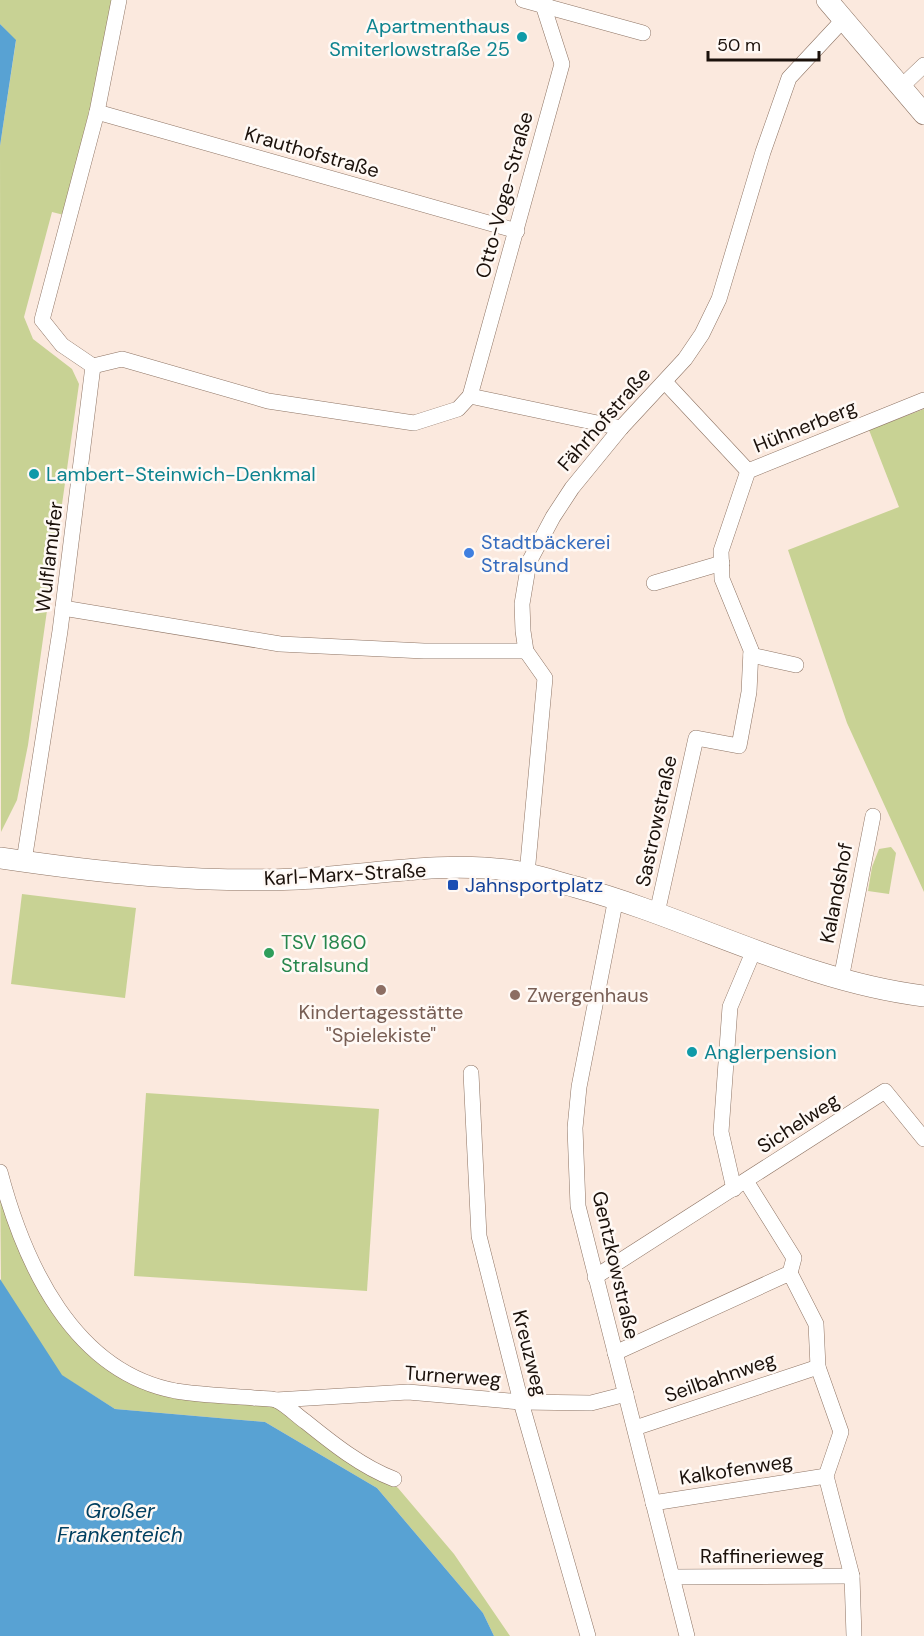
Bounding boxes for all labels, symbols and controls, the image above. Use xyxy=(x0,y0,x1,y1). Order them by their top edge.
place label: Apartmenthaus Smiterlowstraße 25 xyxy=(329,13,510,62)
scale bar xyxy=(708,24,819,62)
marker: Apartmenthaus Smiterlowstraße 25 xyxy=(515,30,529,44)
text: 50 m xyxy=(717,33,761,57)
street label: Otto-Voge-Straße xyxy=(469,109,539,281)
street label: Krauthofstraße xyxy=(242,120,382,184)
street label: Fährhofstraße xyxy=(552,362,656,476)
street label: Hühnerberg xyxy=(750,394,860,458)
place label: Lambert-Steinwich-Denkmal xyxy=(46,461,316,487)
marker: Lambert-Steinwich-Denkmal xyxy=(27,467,41,481)
street label: Wulflamufer xyxy=(29,500,69,614)
place label: Stadtbäckerei Stralsund xyxy=(481,529,610,578)
marker: Stadtbäckerei Stralsund xyxy=(462,546,476,560)
street label: Sastrowstraße xyxy=(629,753,683,889)
street label: Kalandshof xyxy=(814,840,858,945)
street label: Karl-Marx-Straße xyxy=(263,857,427,891)
place label: Jahnsportplatz xyxy=(465,872,603,898)
marker: Jahnsportplatz xyxy=(446,878,460,892)
place label: TSV 1860 Stralsund xyxy=(281,929,369,978)
marker: TSV 1860 Stralsund xyxy=(262,946,276,960)
place label: Zwergenhaus xyxy=(527,982,649,1008)
marker: Kindertagesstätte "Spielekiste" xyxy=(374,983,388,997)
marker: Zwergenhaus xyxy=(508,988,522,1002)
place label: Kindertagesstätte "Spielekiste" xyxy=(299,999,463,1048)
place label: Anglerpension xyxy=(704,1039,837,1065)
marker: Anglerpension xyxy=(685,1045,699,1059)
street label: Sichelweg xyxy=(752,1087,844,1159)
street label: Gentzkowstraße xyxy=(586,1188,646,1342)
street label: Kreuzweg xyxy=(507,1307,553,1399)
street label: Seilbahnweg xyxy=(661,1346,779,1408)
street label: Turnerweg xyxy=(404,1360,502,1392)
street label: Kalkofenweg xyxy=(677,1447,795,1491)
water label: Großer Frankenteich xyxy=(57,1497,183,1549)
street label: Raffinerieweg xyxy=(700,1543,824,1569)

